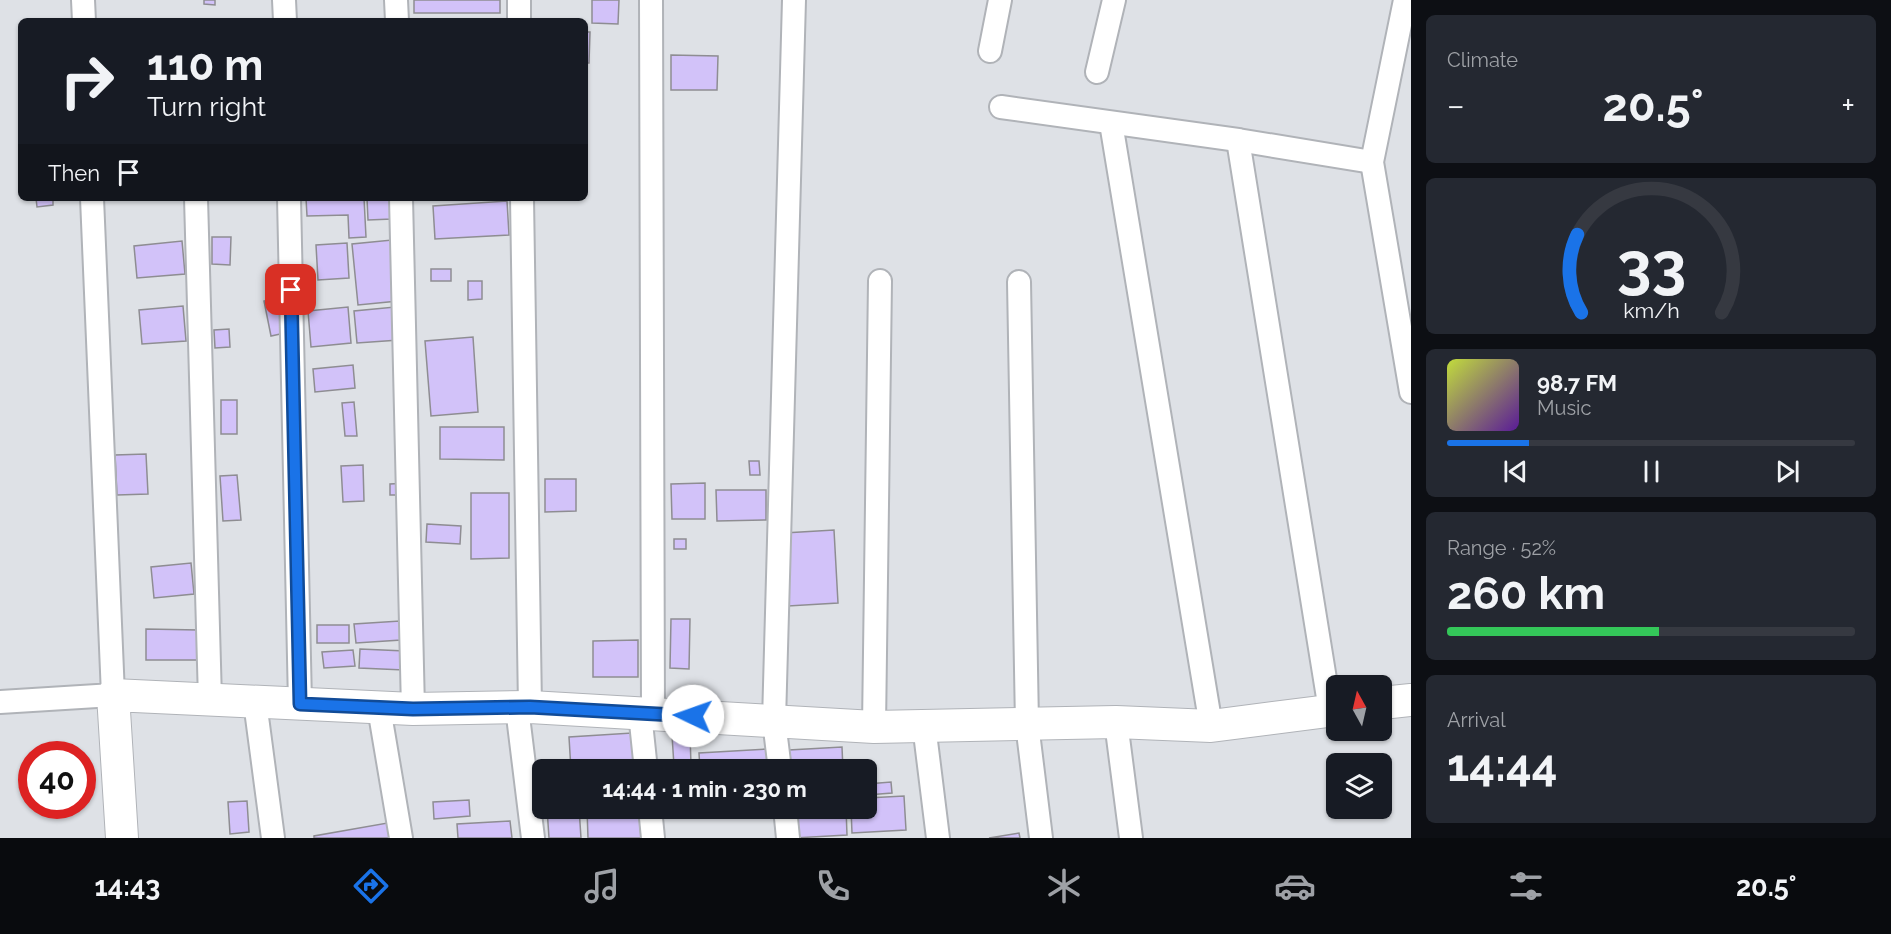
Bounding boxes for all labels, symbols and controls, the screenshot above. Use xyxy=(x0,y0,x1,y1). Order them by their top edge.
text: 110 m xyxy=(147,41,263,90)
icon: right xyxy=(48,42,126,120)
text: Climate xyxy=(1447,48,1518,72)
text: 20.5° xyxy=(1603,79,1703,132)
text: − xyxy=(1447,86,1465,125)
text: + xyxy=(1841,86,1855,125)
text: Turn right xyxy=(147,91,266,122)
icon: arrive xyxy=(112,156,145,189)
text: Then xyxy=(48,160,100,186)
text: 33 xyxy=(1616,228,1686,302)
pin xyxy=(265,264,316,315)
icon: arrive xyxy=(274,273,307,306)
text: km/h xyxy=(1623,298,1679,323)
text: 98.7 FM xyxy=(1537,370,1617,396)
text: Music xyxy=(1537,396,1591,420)
icon: previous xyxy=(1499,455,1532,488)
icon: pause xyxy=(1635,455,1668,488)
icon: next xyxy=(1771,455,1804,488)
text: Range · 52% xyxy=(1447,536,1556,560)
text: 260 km xyxy=(1447,567,1605,620)
north arrow xyxy=(1326,675,1392,741)
map controls xyxy=(1326,675,1392,819)
position arrow xyxy=(661,684,725,748)
text: Arrival xyxy=(1447,708,1506,732)
text: 14:44 xyxy=(1447,739,1557,792)
speed limit sign: 40 xyxy=(18,741,96,819)
button: layers xyxy=(1326,753,1392,819)
text: 14:44 · 1 min · 230 m xyxy=(602,776,807,802)
icon: directions xyxy=(350,865,392,907)
icon: music xyxy=(581,865,623,907)
icon: phone xyxy=(812,865,854,907)
icon: climate xyxy=(1043,865,1085,907)
icon: car xyxy=(1274,865,1316,907)
icon: filters xyxy=(1505,865,1547,907)
text: 14:43 xyxy=(95,871,160,902)
text: 20.5° xyxy=(1736,871,1796,902)

